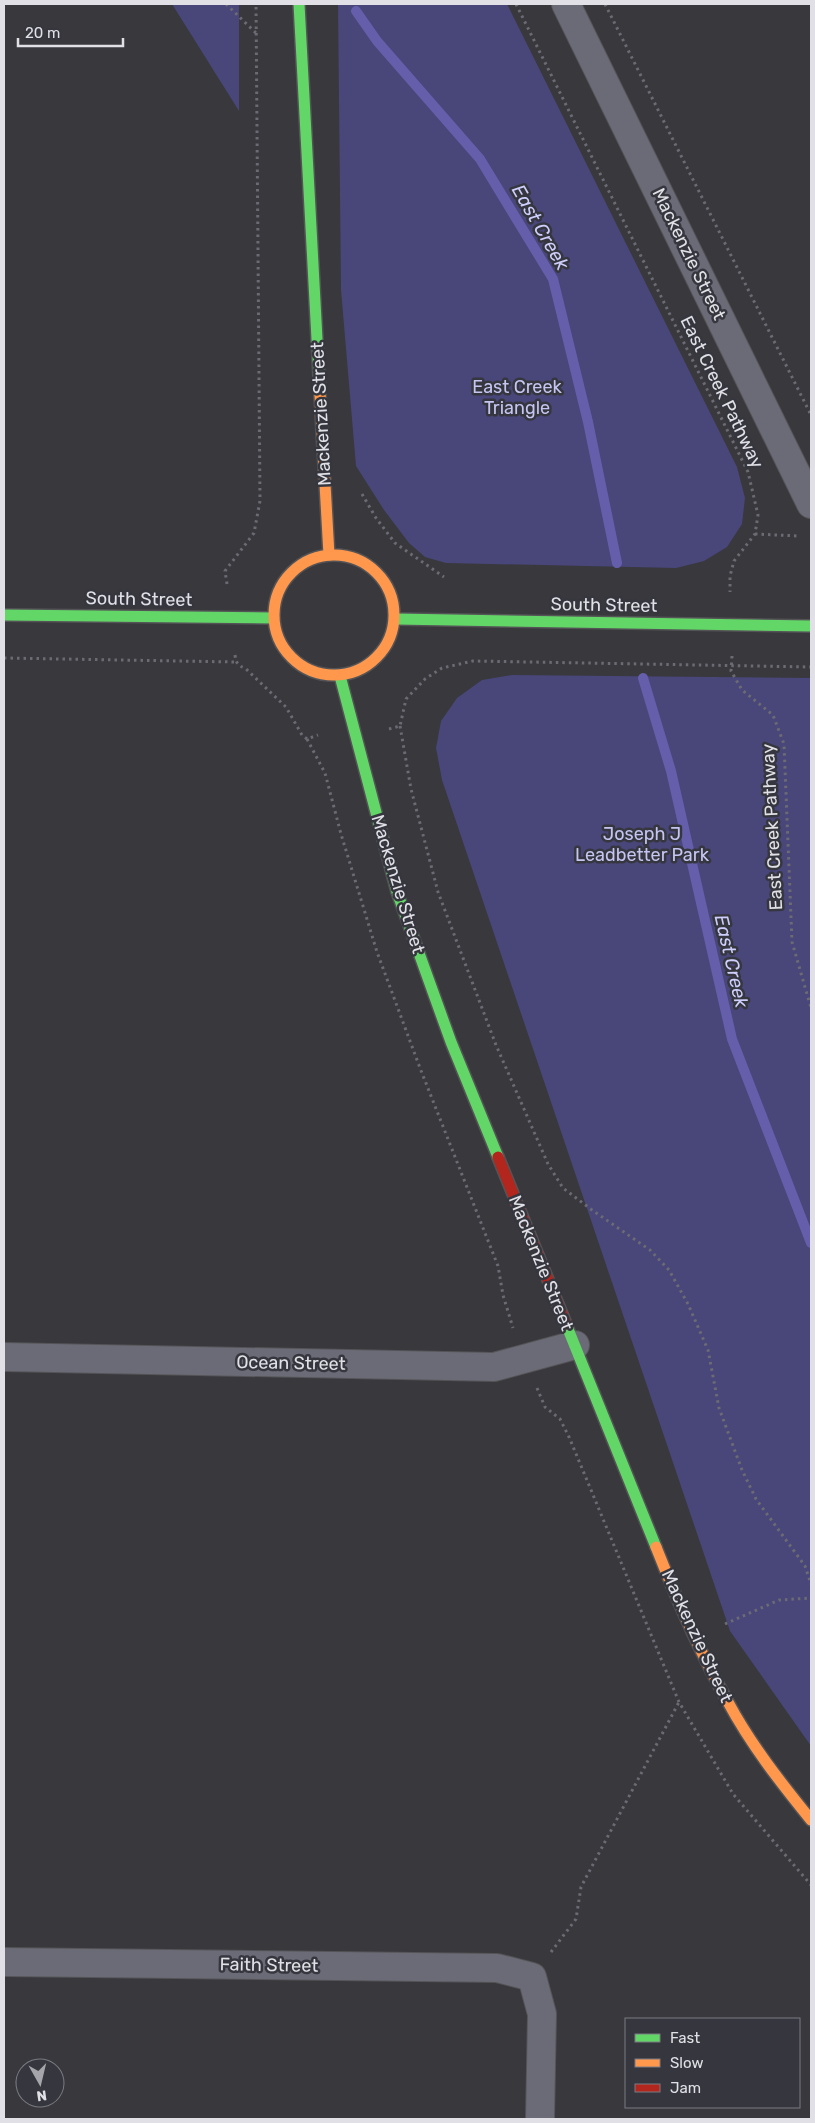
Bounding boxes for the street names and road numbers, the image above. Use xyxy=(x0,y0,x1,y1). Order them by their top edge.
street label: Mackenzie Street xyxy=(648,184,730,324)
street label: East Creek Pathway xyxy=(676,312,768,472)
street label: Mackenzie Street xyxy=(306,341,336,487)
street label: South Street xyxy=(85,587,193,611)
street label: South Street xyxy=(550,593,658,617)
street label: East Creek Pathway xyxy=(757,743,787,911)
street label: Mackenzie Street xyxy=(366,812,430,956)
street label: Mackenzie Street xyxy=(504,1192,578,1334)
street label: Ocean Street xyxy=(236,1351,346,1375)
street label: Mackenzie Street xyxy=(657,1566,737,1706)
street label: Faith Street xyxy=(219,1953,319,1977)

